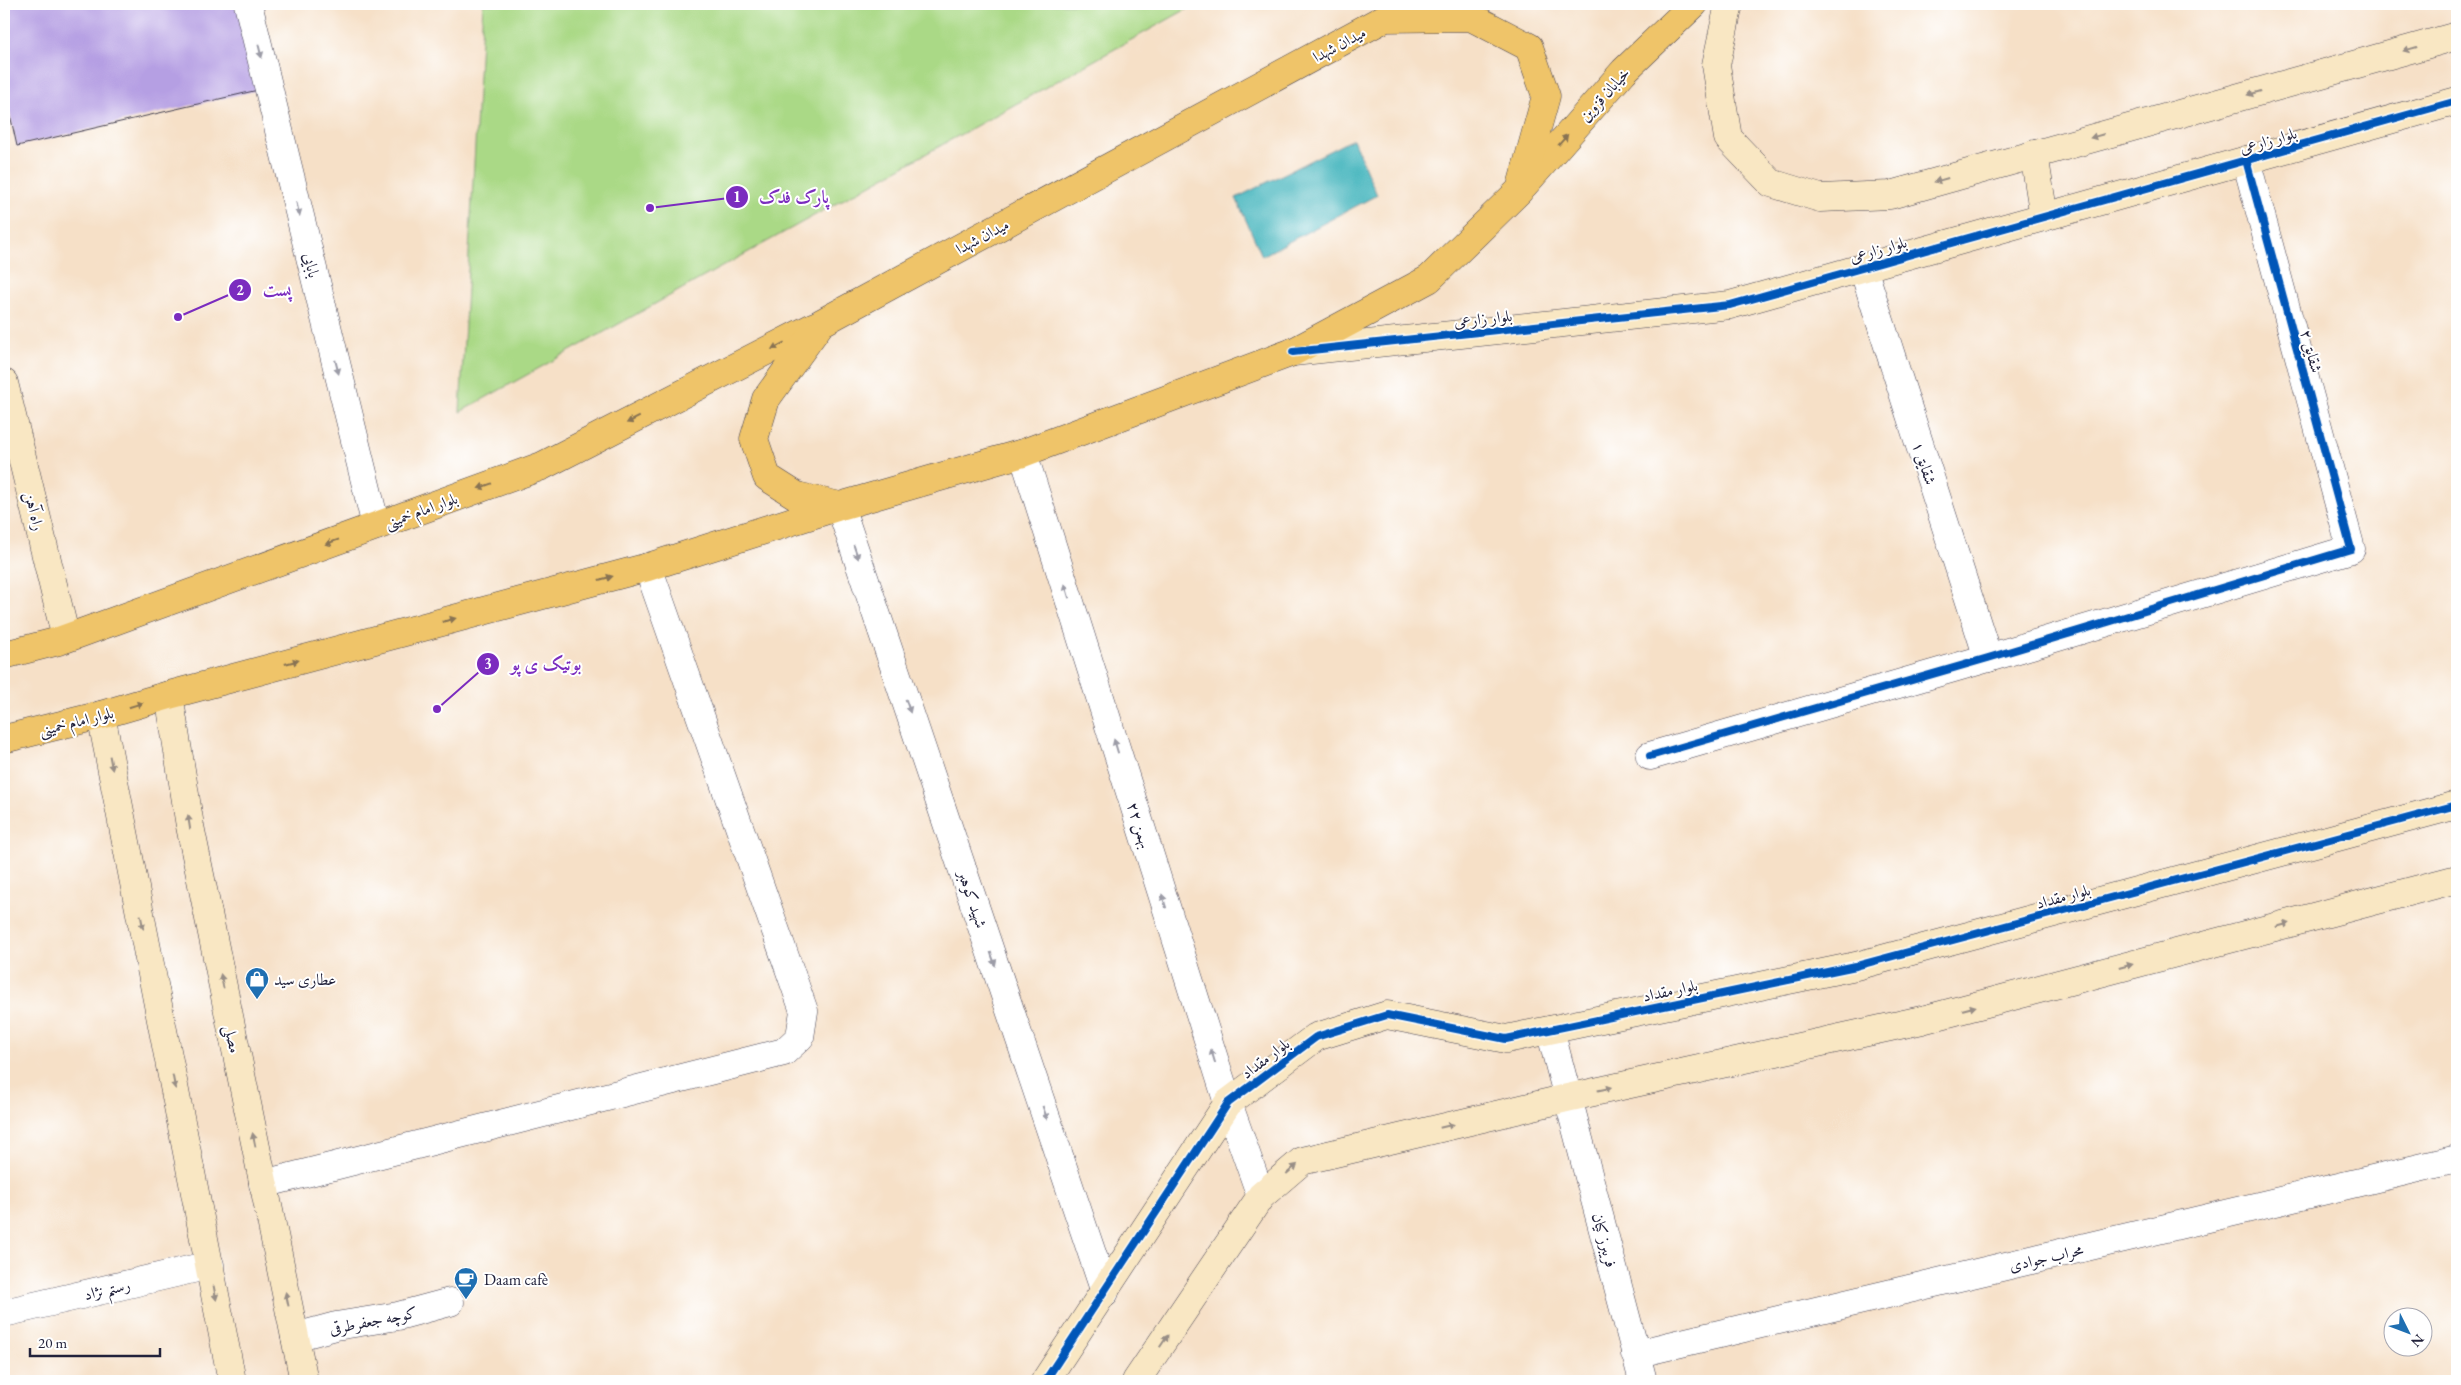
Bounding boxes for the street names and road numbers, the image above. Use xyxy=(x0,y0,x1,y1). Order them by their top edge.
street label: میدان شهدا xyxy=(1309,22,1369,67)
street label: خیابان قزوین xyxy=(1574,63,1634,126)
street label: بلوار زارعی xyxy=(2237,122,2299,159)
street label: میدان شهدا xyxy=(952,214,1012,259)
street label: بلوار زارعی xyxy=(1847,231,1909,268)
street label: بابایی xyxy=(298,250,325,280)
street label: بلوار زارعی xyxy=(1453,305,1513,332)
street label: شقایق ۲ xyxy=(2296,327,2327,375)
street label: شقایق ۱ xyxy=(1908,439,1941,487)
street label: بلوار امام خمینی xyxy=(382,488,462,537)
street label: راه آهن xyxy=(19,489,49,533)
street label: بلوار امام خمینی xyxy=(37,702,117,745)
street label: ۲۲ بهمن xyxy=(1122,799,1157,851)
street label: شهید کوهبر xyxy=(952,866,992,931)
street label: بلوار مقداد xyxy=(2033,879,2093,914)
street label: بلوار مقداد xyxy=(1641,974,1700,1007)
street label: مصلی xyxy=(218,1023,246,1055)
street label: بلوار مقداد xyxy=(1237,1033,1294,1084)
street label: فریبرز کیان xyxy=(1587,1211,1622,1270)
street label: محراب جوادی xyxy=(2007,1239,2086,1276)
street label: رستم نژاد xyxy=(82,1274,134,1311)
street label: کوچه جعفرطرقی xyxy=(327,1302,419,1340)

